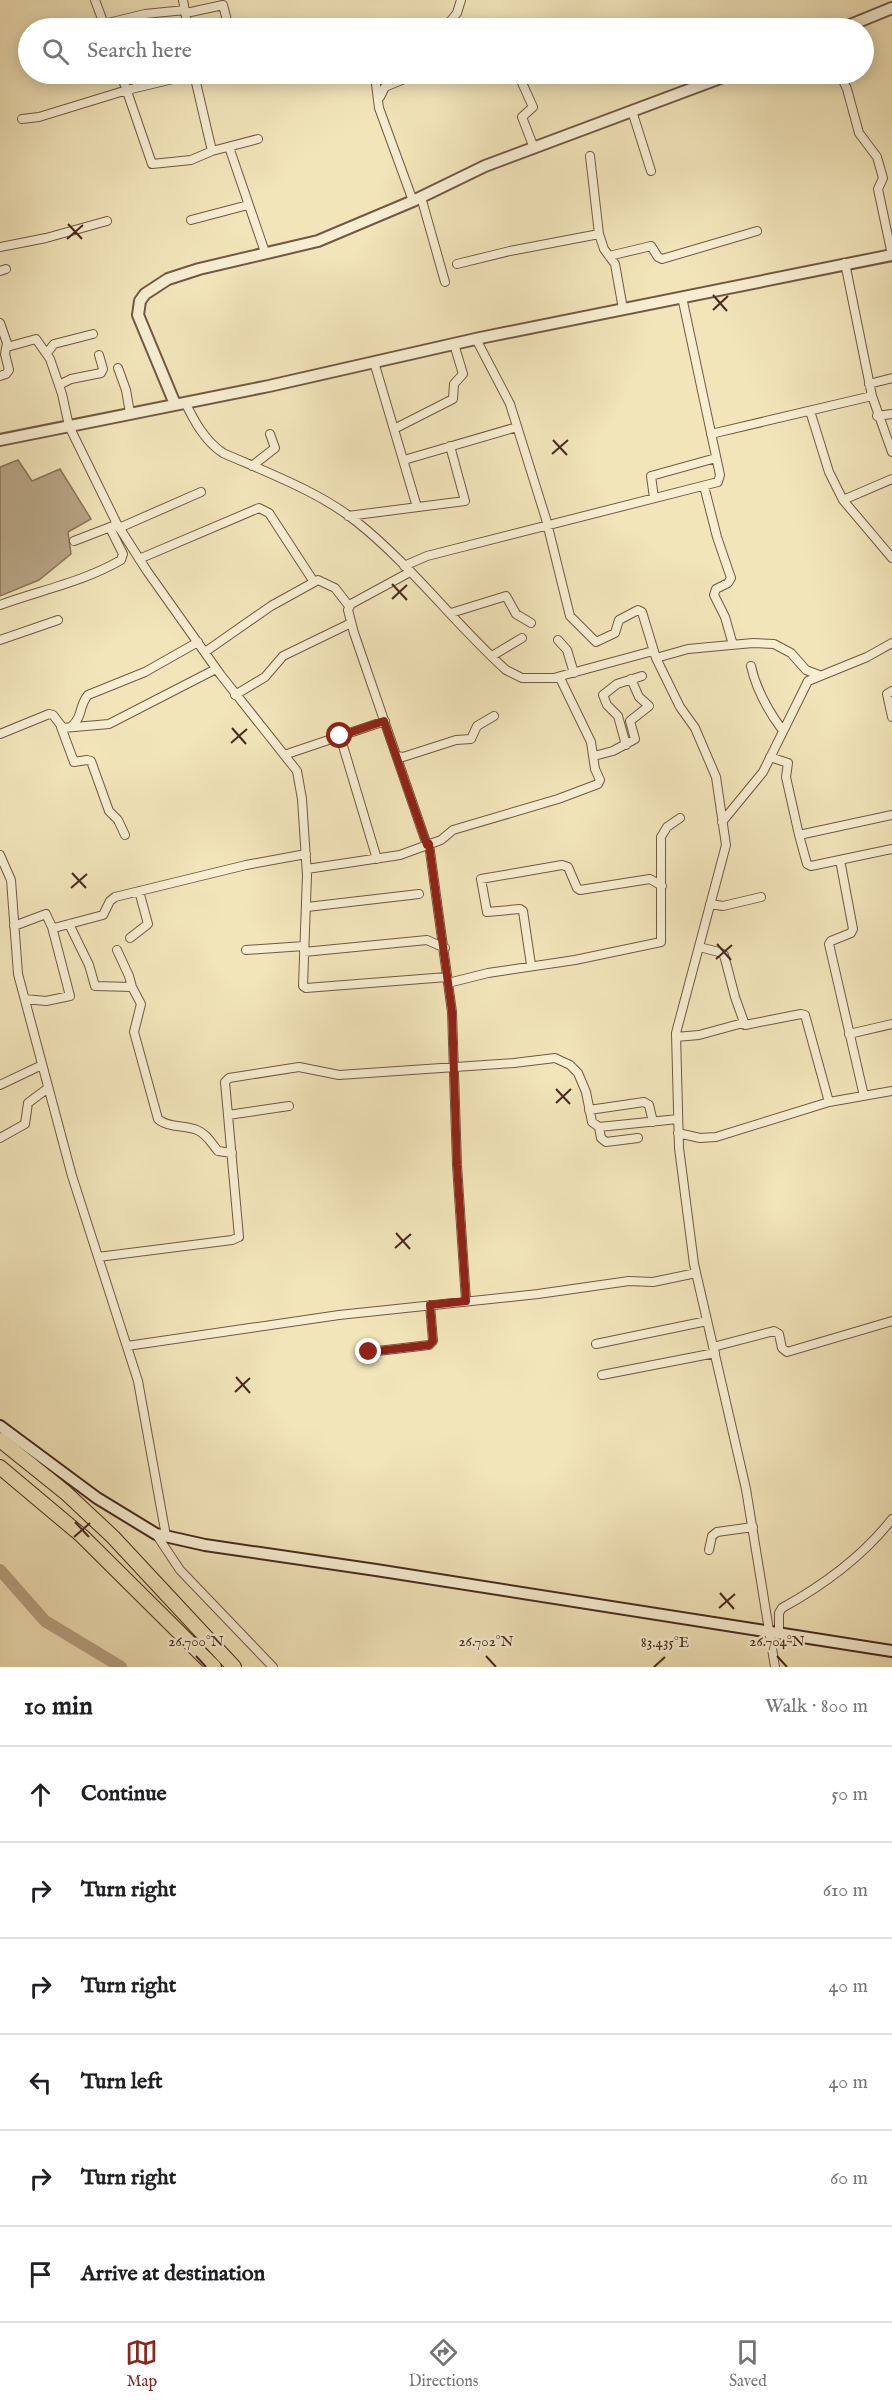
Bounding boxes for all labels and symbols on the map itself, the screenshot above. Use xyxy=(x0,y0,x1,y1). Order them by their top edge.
route start xyxy=(326,722,352,748)
route end xyxy=(355,1338,381,1364)
text: 26.700°N xyxy=(168,1632,224,1651)
text: 26.702°N xyxy=(459,1632,513,1651)
text: 26.704°N xyxy=(749,1632,805,1651)
text: 83.435°E xyxy=(641,1633,689,1652)

